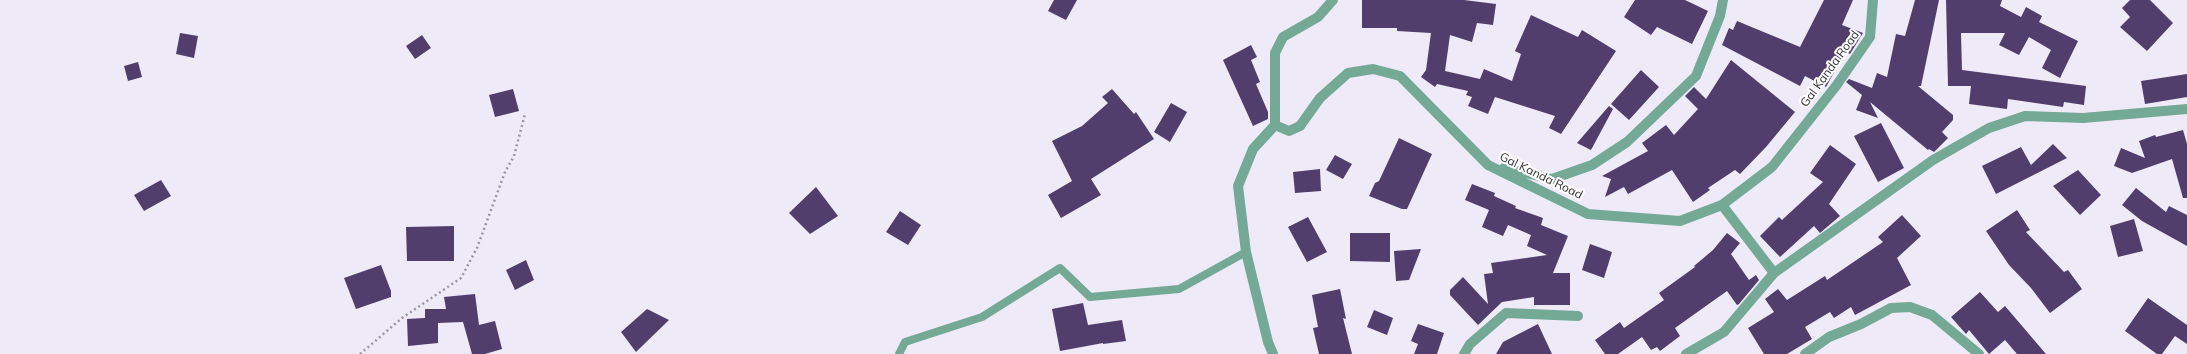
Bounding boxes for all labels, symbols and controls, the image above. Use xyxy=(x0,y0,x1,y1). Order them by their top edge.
street label: Gal Kanda Road xyxy=(1798,28,1862,110)
street label: Gal Kanda Road xyxy=(1497,150,1585,202)

